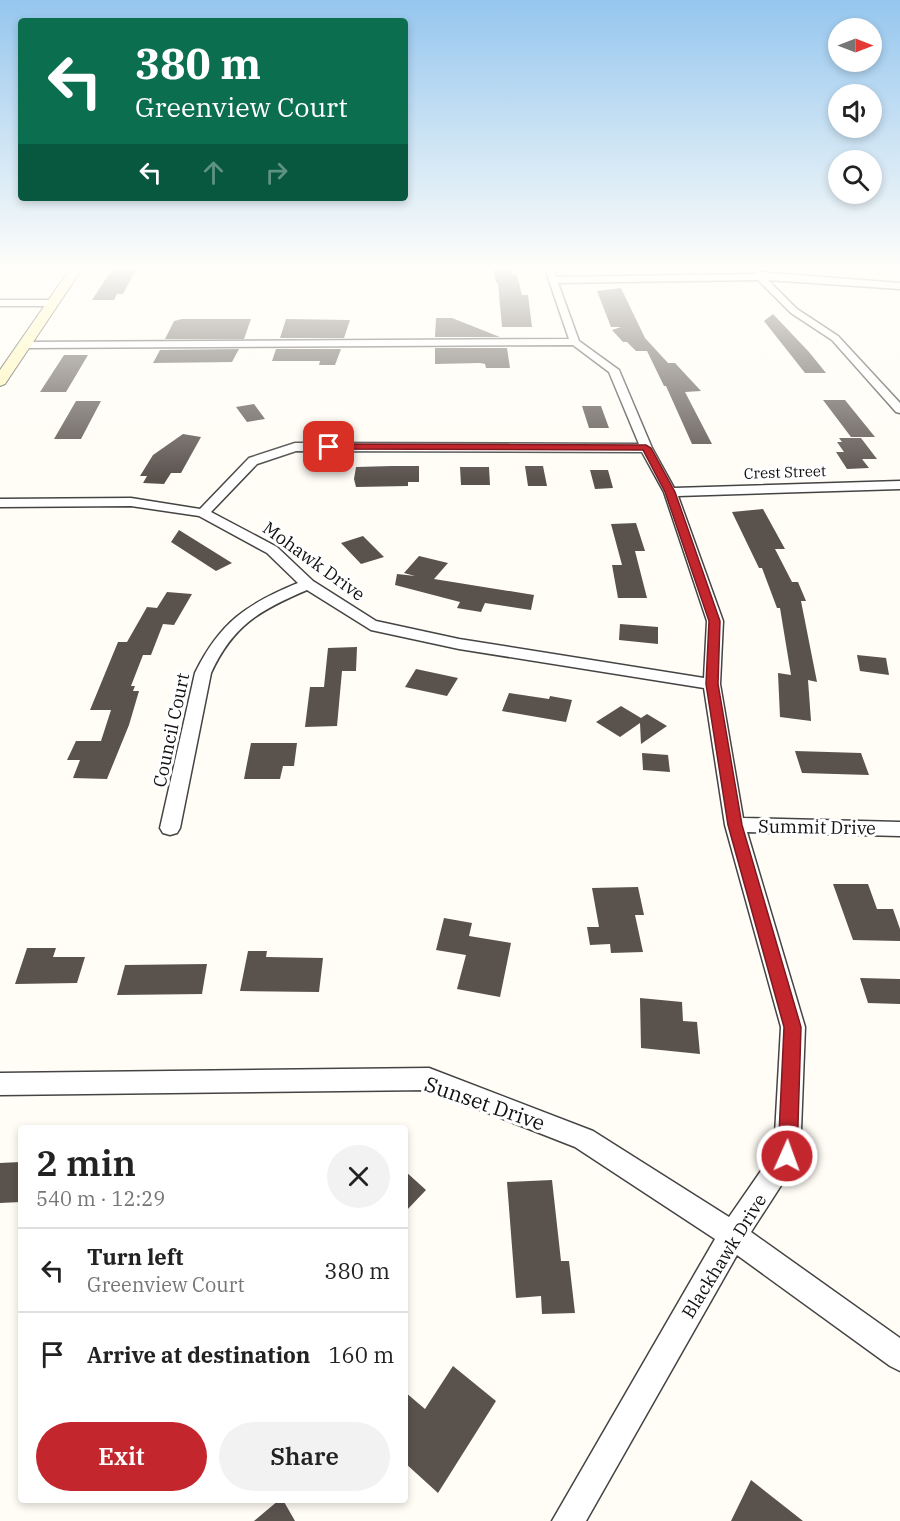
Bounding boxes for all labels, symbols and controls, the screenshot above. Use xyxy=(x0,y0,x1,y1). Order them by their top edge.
north arrow xyxy=(828,18,882,72)
map controls xyxy=(828,18,882,204)
text: 380 m xyxy=(135,36,261,91)
icon: left xyxy=(36,42,114,120)
button: sound xyxy=(828,84,882,138)
text: Greenview Court xyxy=(135,89,348,124)
button: search xyxy=(828,150,882,204)
icon: left xyxy=(134,156,167,189)
icon: ahead xyxy=(197,156,230,189)
icon: right xyxy=(260,156,293,189)
pin xyxy=(303,421,354,472)
icon: arrive xyxy=(312,430,345,463)
street label: Crest Street xyxy=(744,461,826,483)
street label: Mohawk Drive xyxy=(258,516,370,606)
street label: Council Court xyxy=(148,671,194,789)
street label: Summit Drive xyxy=(758,814,876,840)
street label: Sunset Drive xyxy=(421,1069,549,1137)
position arrow xyxy=(755,1124,819,1188)
text: 2 min xyxy=(36,1139,136,1186)
button: close xyxy=(327,1145,390,1208)
text: 540 m · 12:29 xyxy=(36,1185,165,1212)
street label: Blackhawk Drive xyxy=(677,1190,771,1322)
text: Turn left xyxy=(87,1242,183,1271)
icon: left xyxy=(36,1254,69,1287)
text: 380 m xyxy=(324,1256,390,1285)
text: Greenview Court xyxy=(87,1271,245,1298)
icon: arrive xyxy=(36,1338,69,1371)
text: Arrive at destination xyxy=(87,1340,310,1369)
text: 160 m xyxy=(328,1340,394,1369)
button: Exit xyxy=(36,1422,207,1491)
button: Share xyxy=(219,1422,390,1491)

